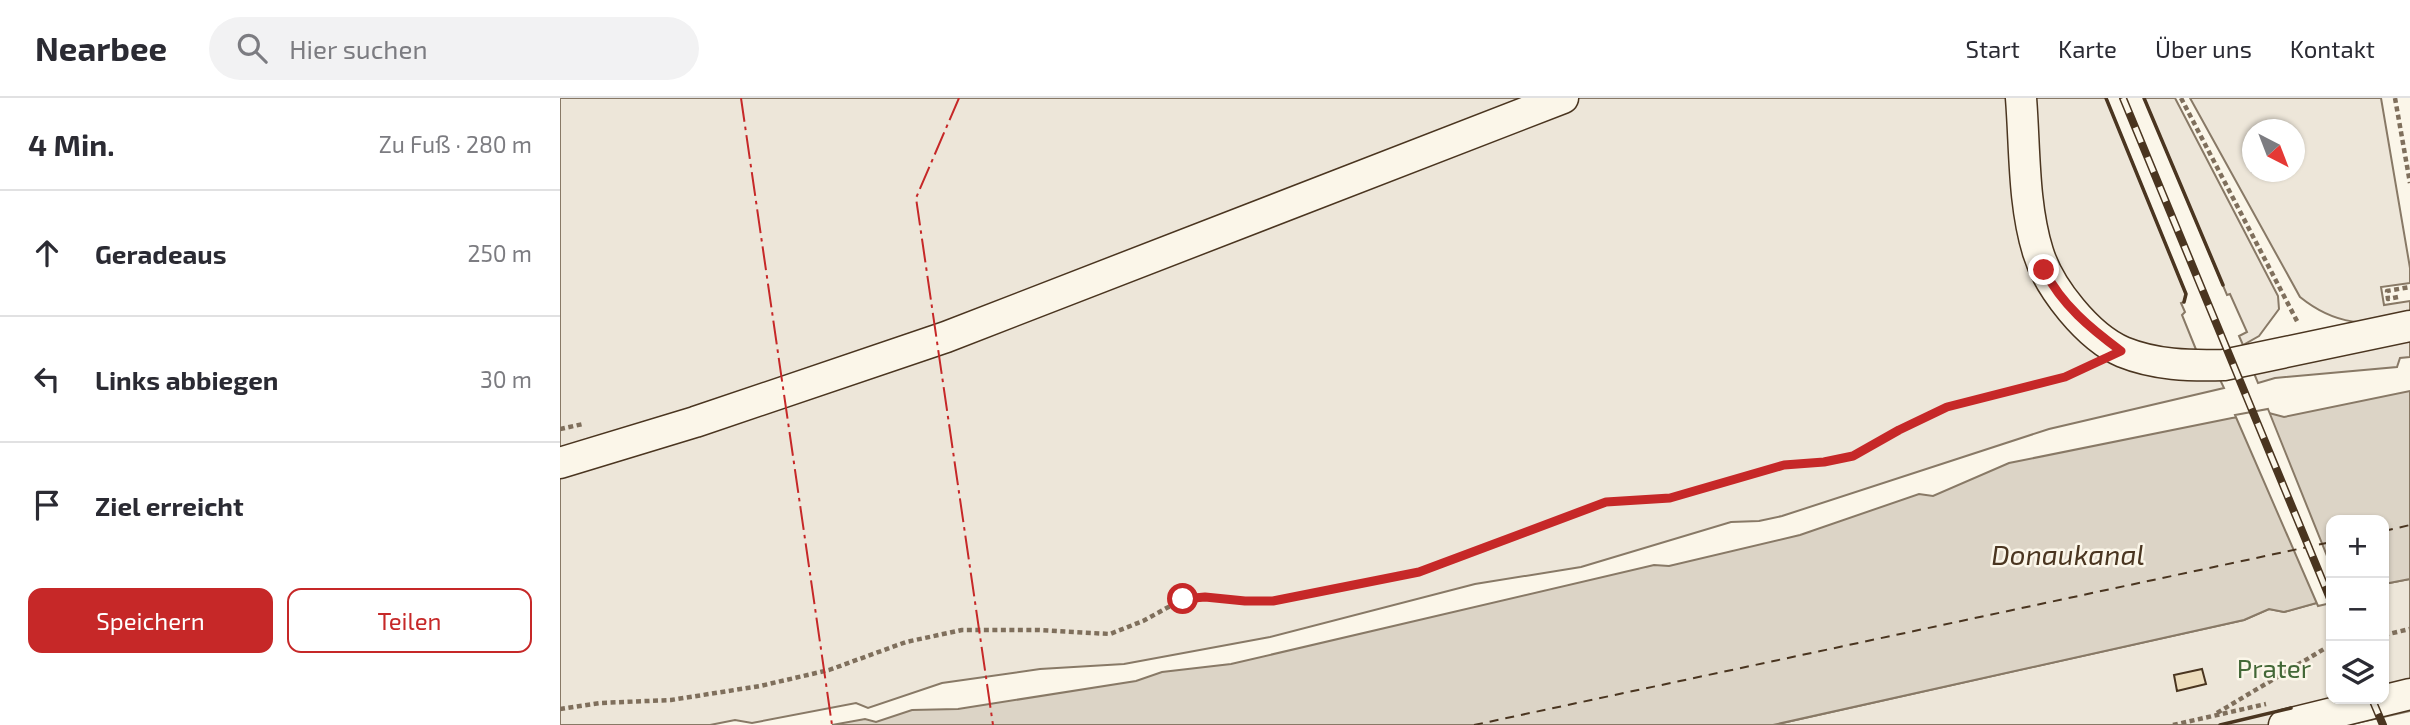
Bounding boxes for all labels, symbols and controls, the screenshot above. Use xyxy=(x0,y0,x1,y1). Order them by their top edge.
search box xyxy=(209,17,699,80)
text: Nearbee xyxy=(35,28,167,68)
icon: search xyxy=(233,29,271,67)
text: Hier suchen xyxy=(289,33,428,64)
text: Start xyxy=(1966,34,2020,63)
text: Karte xyxy=(2058,34,2117,63)
text: Über uns xyxy=(2155,34,2252,63)
text: Kontakt xyxy=(2290,34,2375,63)
north arrow xyxy=(2242,119,2305,182)
text: 4 Min. xyxy=(28,126,115,162)
text: Zu Fuß · 280 m xyxy=(379,130,532,158)
icon: ahead xyxy=(28,234,66,272)
text: Geradeaus xyxy=(95,238,227,269)
text: 250 m xyxy=(468,239,532,267)
route end xyxy=(2028,254,2059,285)
icon: left xyxy=(28,360,66,398)
text: Links abbiegen xyxy=(95,364,279,395)
text: 30 m xyxy=(480,365,532,393)
icon: arrive xyxy=(28,486,66,524)
text: Ziel erreicht xyxy=(95,490,244,521)
map controls xyxy=(2326,515,2389,704)
button: + xyxy=(2326,515,2389,578)
water label: Donaukanal xyxy=(1991,537,2145,571)
button: − xyxy=(2326,578,2389,641)
route start xyxy=(1167,583,1198,614)
button: Speichern xyxy=(28,588,273,653)
button: Teilen xyxy=(287,588,532,653)
button: layers xyxy=(2326,641,2389,704)
park label: Prater xyxy=(2237,652,2311,683)

